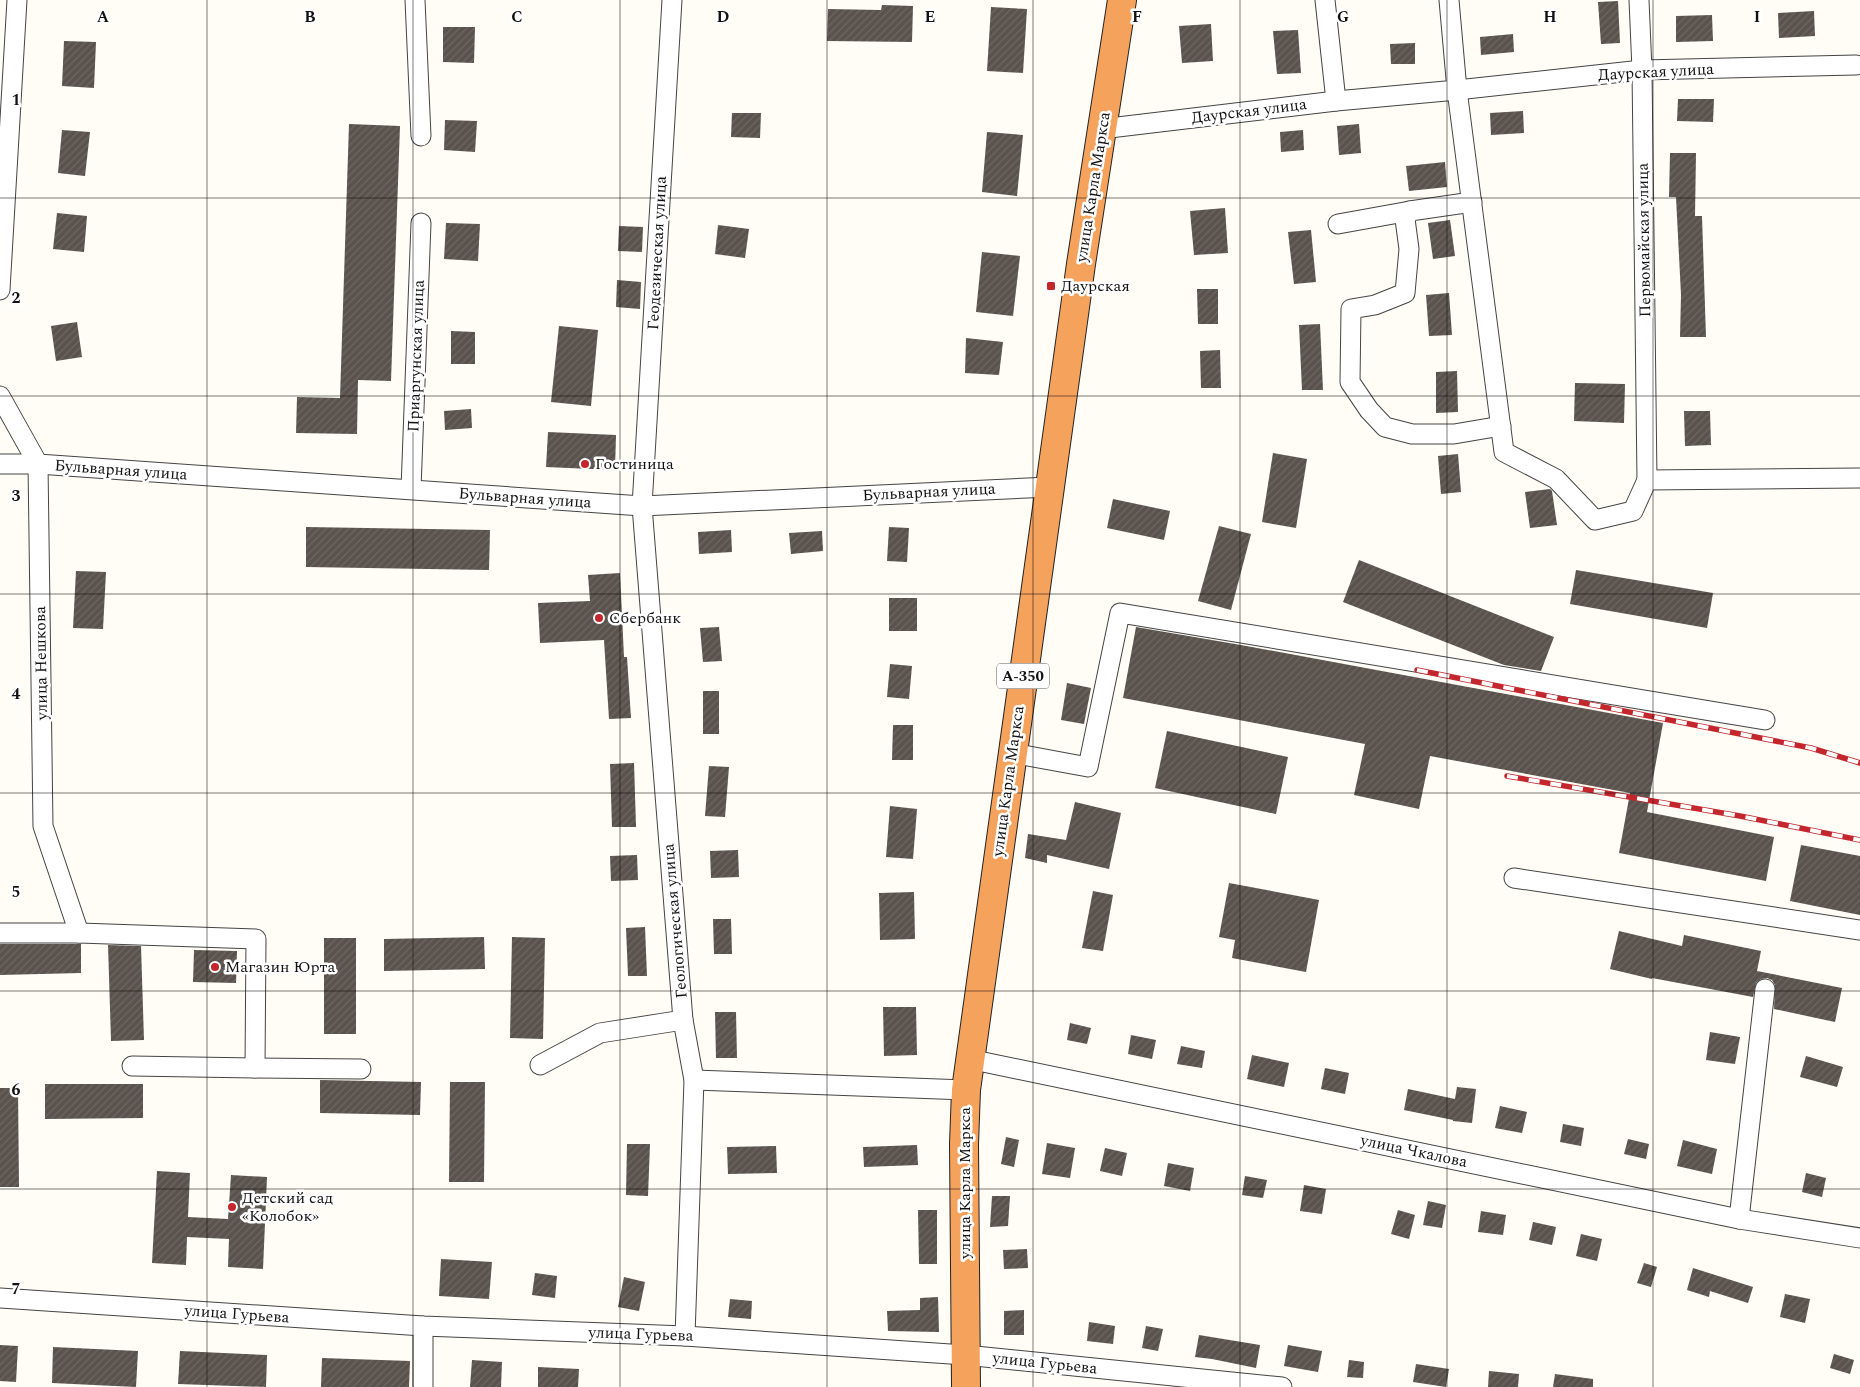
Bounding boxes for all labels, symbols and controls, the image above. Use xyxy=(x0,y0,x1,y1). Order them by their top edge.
text: A xyxy=(97,5,110,29)
text: B xyxy=(304,5,316,29)
text: C xyxy=(511,5,523,29)
text: D xyxy=(717,5,730,29)
text: E xyxy=(925,5,935,29)
text: F xyxy=(1132,5,1142,29)
text: G xyxy=(1337,5,1349,29)
text: H xyxy=(1543,5,1557,29)
text: I xyxy=(1754,5,1760,29)
street label: Даурская улица xyxy=(1597,57,1715,87)
text: 1 xyxy=(12,88,20,112)
street label: Даурская улица xyxy=(1190,92,1308,130)
street label: улица Карла Маркса xyxy=(1069,110,1117,265)
street label: Первомайская улица xyxy=(1631,162,1657,317)
street label: Геодезическая улица xyxy=(641,175,673,331)
place label: Даурская xyxy=(1061,274,1130,298)
street label: Приаргунская улица xyxy=(401,279,431,433)
marker: Даурская xyxy=(1045,280,1057,292)
text: 2 xyxy=(12,286,21,310)
place label: Гостиница xyxy=(595,452,674,476)
street label: Бульварная улица xyxy=(54,453,189,487)
marker: Гостиница xyxy=(579,458,591,470)
street label: Бульварная улица xyxy=(862,477,996,507)
street label: Бульварная улица xyxy=(458,481,593,515)
text: 3 xyxy=(12,484,21,508)
street label: улица Нешкова xyxy=(28,606,54,721)
place label: Сбербанк xyxy=(609,606,681,630)
marker: Сбербанк xyxy=(593,612,605,624)
road number: А-350 xyxy=(997,664,1049,688)
text: 4 xyxy=(12,682,21,706)
street label: улица Карла Маркса xyxy=(985,704,1030,859)
street label: Геологическая улица xyxy=(656,842,694,999)
text: 5 xyxy=(12,880,20,904)
place label: Магазин Юрта xyxy=(225,955,335,979)
marker: Магазин Юрта xyxy=(209,961,221,973)
text: 6 xyxy=(12,1078,21,1102)
street label: улица Карла Маркса xyxy=(953,1107,977,1260)
street label: улица Чкалова xyxy=(1357,1128,1470,1174)
place label: Детский сад «Колобок» xyxy=(242,1186,333,1228)
marker: Детский сад «Колобок» xyxy=(226,1201,238,1213)
text: 7 xyxy=(12,1277,21,1301)
street label: улица Гурьева xyxy=(183,1298,291,1330)
street label: улица Гурьева xyxy=(587,1320,694,1348)
street label: улица Гурьева xyxy=(990,1345,1099,1380)

